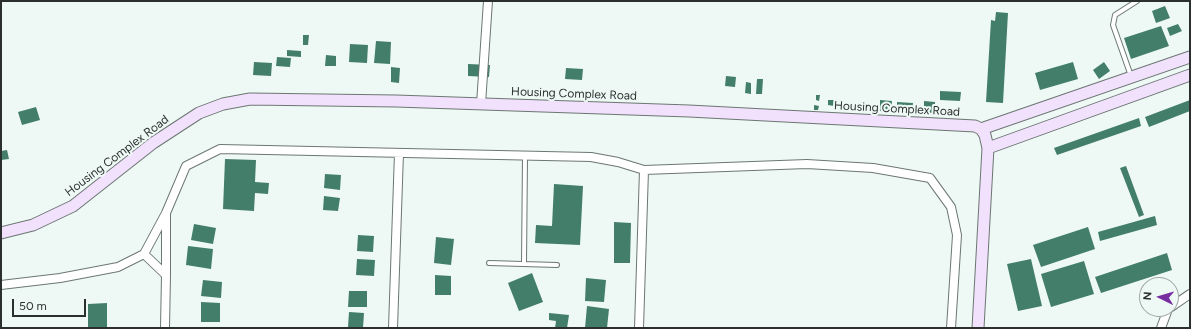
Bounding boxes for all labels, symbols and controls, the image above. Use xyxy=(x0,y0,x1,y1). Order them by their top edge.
street label: Housing Complex Road xyxy=(511,85,637,103)
street label: Housing Complex Road xyxy=(834,99,960,119)
street label: Housing Complex Road xyxy=(62,112,172,200)
north arrow xyxy=(1139,277,1179,317)
scale bar xyxy=(14,291,88,317)
text: N xyxy=(1141,291,1154,301)
text: 50 m xyxy=(19,299,47,313)

